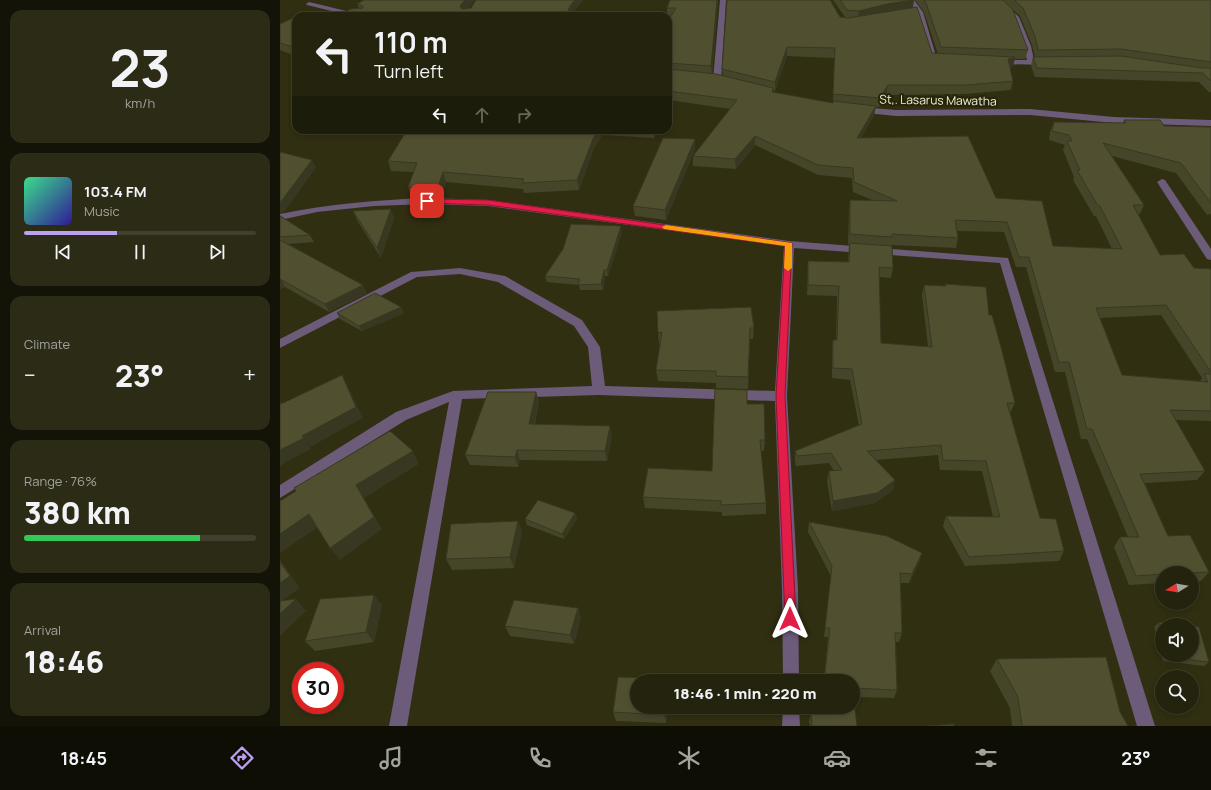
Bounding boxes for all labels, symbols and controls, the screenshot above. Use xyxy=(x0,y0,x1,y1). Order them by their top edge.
text: 110 m xyxy=(374,23,448,61)
icon: left xyxy=(308,28,360,80)
text: 23 xyxy=(109,32,171,103)
text: Turn left xyxy=(374,59,444,83)
street label: St,. Lasarus Mawatha xyxy=(879,90,997,110)
text: km/h xyxy=(125,94,155,112)
icon: left xyxy=(429,104,451,126)
icon: ahead xyxy=(471,104,493,126)
icon: right xyxy=(513,104,535,126)
text: 103.4 FM xyxy=(84,181,147,202)
pin xyxy=(410,184,444,218)
icon: arrive xyxy=(416,190,438,212)
text: Music xyxy=(84,202,120,220)
icon: previous xyxy=(52,241,74,263)
icon: pause xyxy=(129,241,151,263)
icon: next xyxy=(206,241,228,263)
text: Climate xyxy=(24,335,70,353)
text: 23° xyxy=(115,355,164,396)
text: − xyxy=(24,360,36,390)
text: + xyxy=(243,360,256,390)
text: Range · 76% xyxy=(24,472,97,490)
text: 380 km xyxy=(24,492,131,533)
north arrow xyxy=(1155,566,1199,610)
map controls xyxy=(1155,566,1199,714)
position arrow xyxy=(769,598,811,640)
button: sound xyxy=(1155,618,1199,662)
text: Arrival xyxy=(24,621,61,639)
text: 18:46 xyxy=(24,641,104,682)
speed limit sign: 30 xyxy=(292,662,344,714)
button: search xyxy=(1155,670,1199,714)
text: 18:46 · 1 min · 220 m xyxy=(674,683,816,704)
icon: directions xyxy=(228,744,256,772)
icon: music xyxy=(377,744,405,772)
icon: phone xyxy=(526,744,554,772)
icon: climate xyxy=(675,744,703,772)
icon: car xyxy=(823,744,851,772)
icon: filters xyxy=(972,744,1000,772)
text: 18:45 xyxy=(60,746,107,770)
text: 23° xyxy=(1121,746,1151,770)

